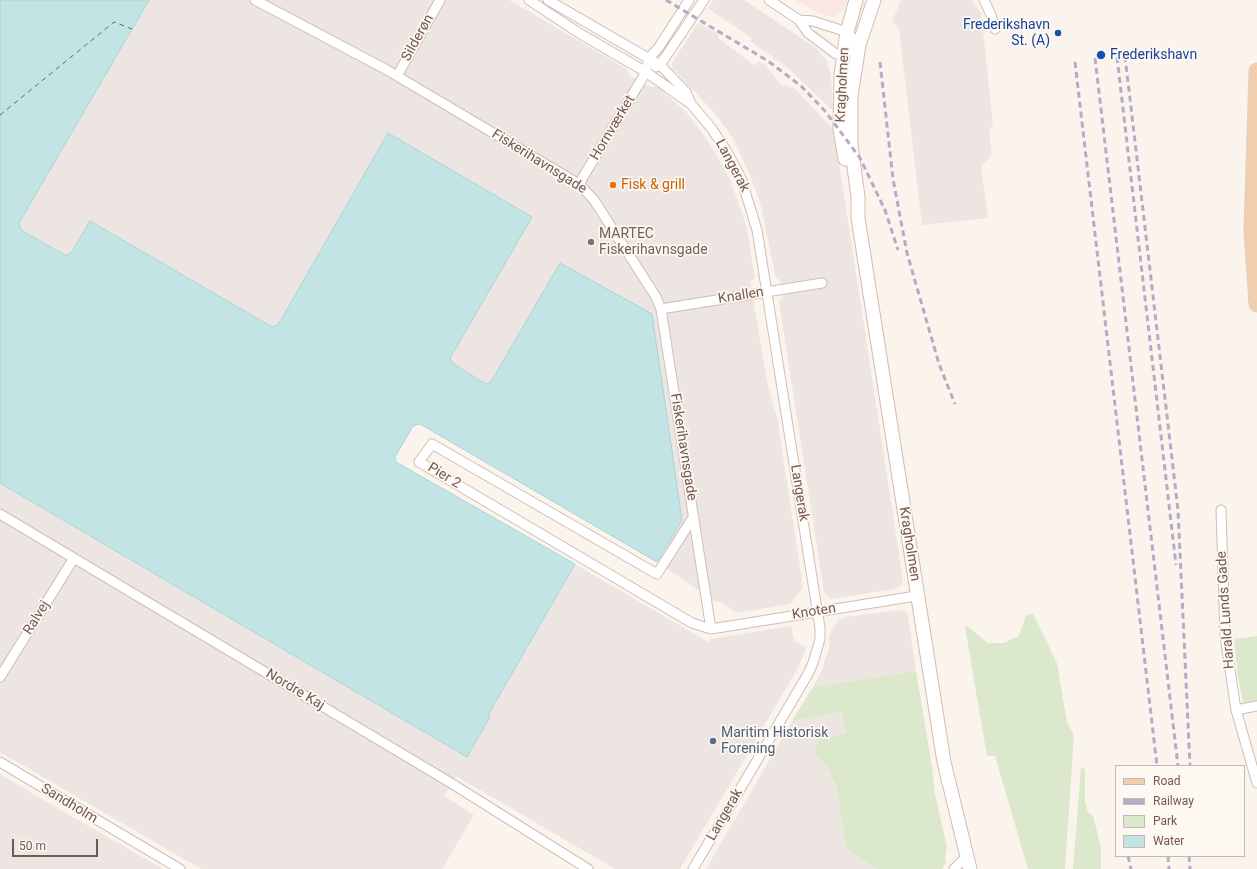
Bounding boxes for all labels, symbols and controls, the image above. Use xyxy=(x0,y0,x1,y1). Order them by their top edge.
street label: Silderøn xyxy=(398,12,438,64)
place label: Frederikshavn St. (A) xyxy=(963,17,1050,50)
marker: Frederikshavn St. (A) xyxy=(1053,28,1063,38)
street label: Kragholmen xyxy=(833,47,853,123)
place label: Frederikshavn xyxy=(1110,47,1197,63)
marker: Frederikshavn xyxy=(1095,49,1107,61)
street label: Hornværket xyxy=(587,92,639,164)
street label: Fiskerihavnsgade xyxy=(488,126,590,198)
street label: Langerak xyxy=(711,137,753,195)
place label: Fisk & grill xyxy=(621,177,685,193)
marker: Fisk & grill xyxy=(608,180,618,190)
place label: MARTEC Fiskerihavnsgade xyxy=(599,226,708,258)
marker: MARTEC Fiskerihavnsgade xyxy=(586,237,596,247)
street label: Knallen xyxy=(717,284,765,308)
street label: Fiskerihavnsgade xyxy=(666,392,700,502)
street label: Pier 2 xyxy=(424,460,464,492)
street label: Langerak xyxy=(786,463,812,523)
street label: Kragholmen xyxy=(895,506,923,582)
street label: Harald Lunds Gade xyxy=(1213,550,1239,670)
street label: Ralvej xyxy=(20,598,54,638)
street label: Knoten xyxy=(791,600,837,624)
street label: Nordre Kaj xyxy=(262,666,328,714)
place label: Maritim Historisk Forening xyxy=(721,725,828,758)
marker: Maritim Historisk Forening xyxy=(708,736,718,746)
legend xyxy=(1115,765,1245,857)
text: Road xyxy=(1153,774,1181,788)
street label: Sandholm xyxy=(38,781,100,827)
street label: Langerak xyxy=(703,786,747,844)
text: Railway xyxy=(1153,794,1194,808)
text: Park xyxy=(1153,814,1177,828)
scale bar xyxy=(14,831,100,857)
text: Water xyxy=(1153,834,1184,848)
text: 50 m xyxy=(19,839,46,853)

